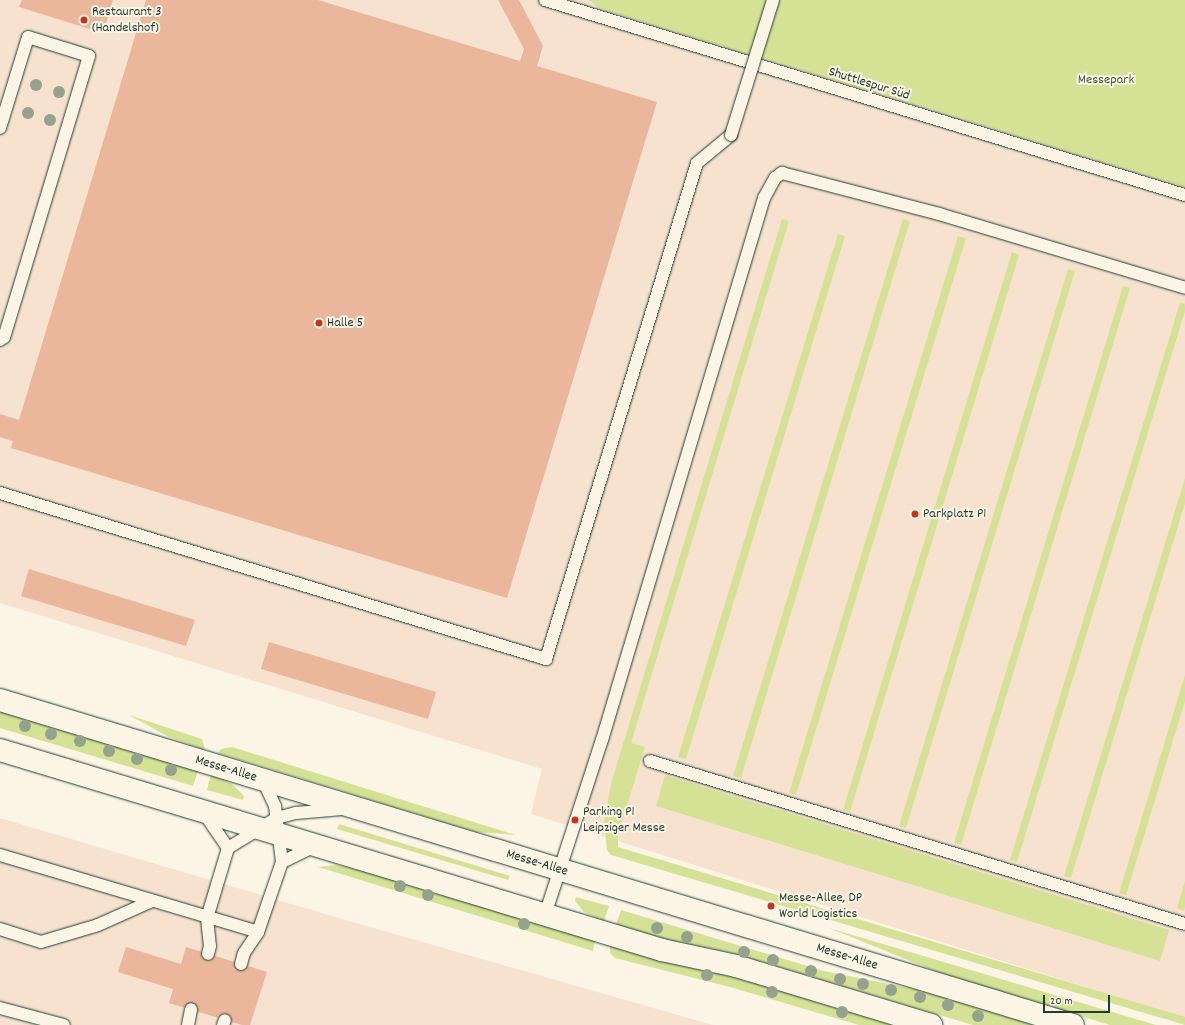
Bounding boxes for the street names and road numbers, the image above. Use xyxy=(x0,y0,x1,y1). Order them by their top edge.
street label: Shuttlespur Süd xyxy=(826,64,912,104)
street label: Messe-Allee xyxy=(193,752,259,786)
street label: Messe-Allee xyxy=(504,846,570,880)
street label: Messe-Allee xyxy=(814,940,880,974)

